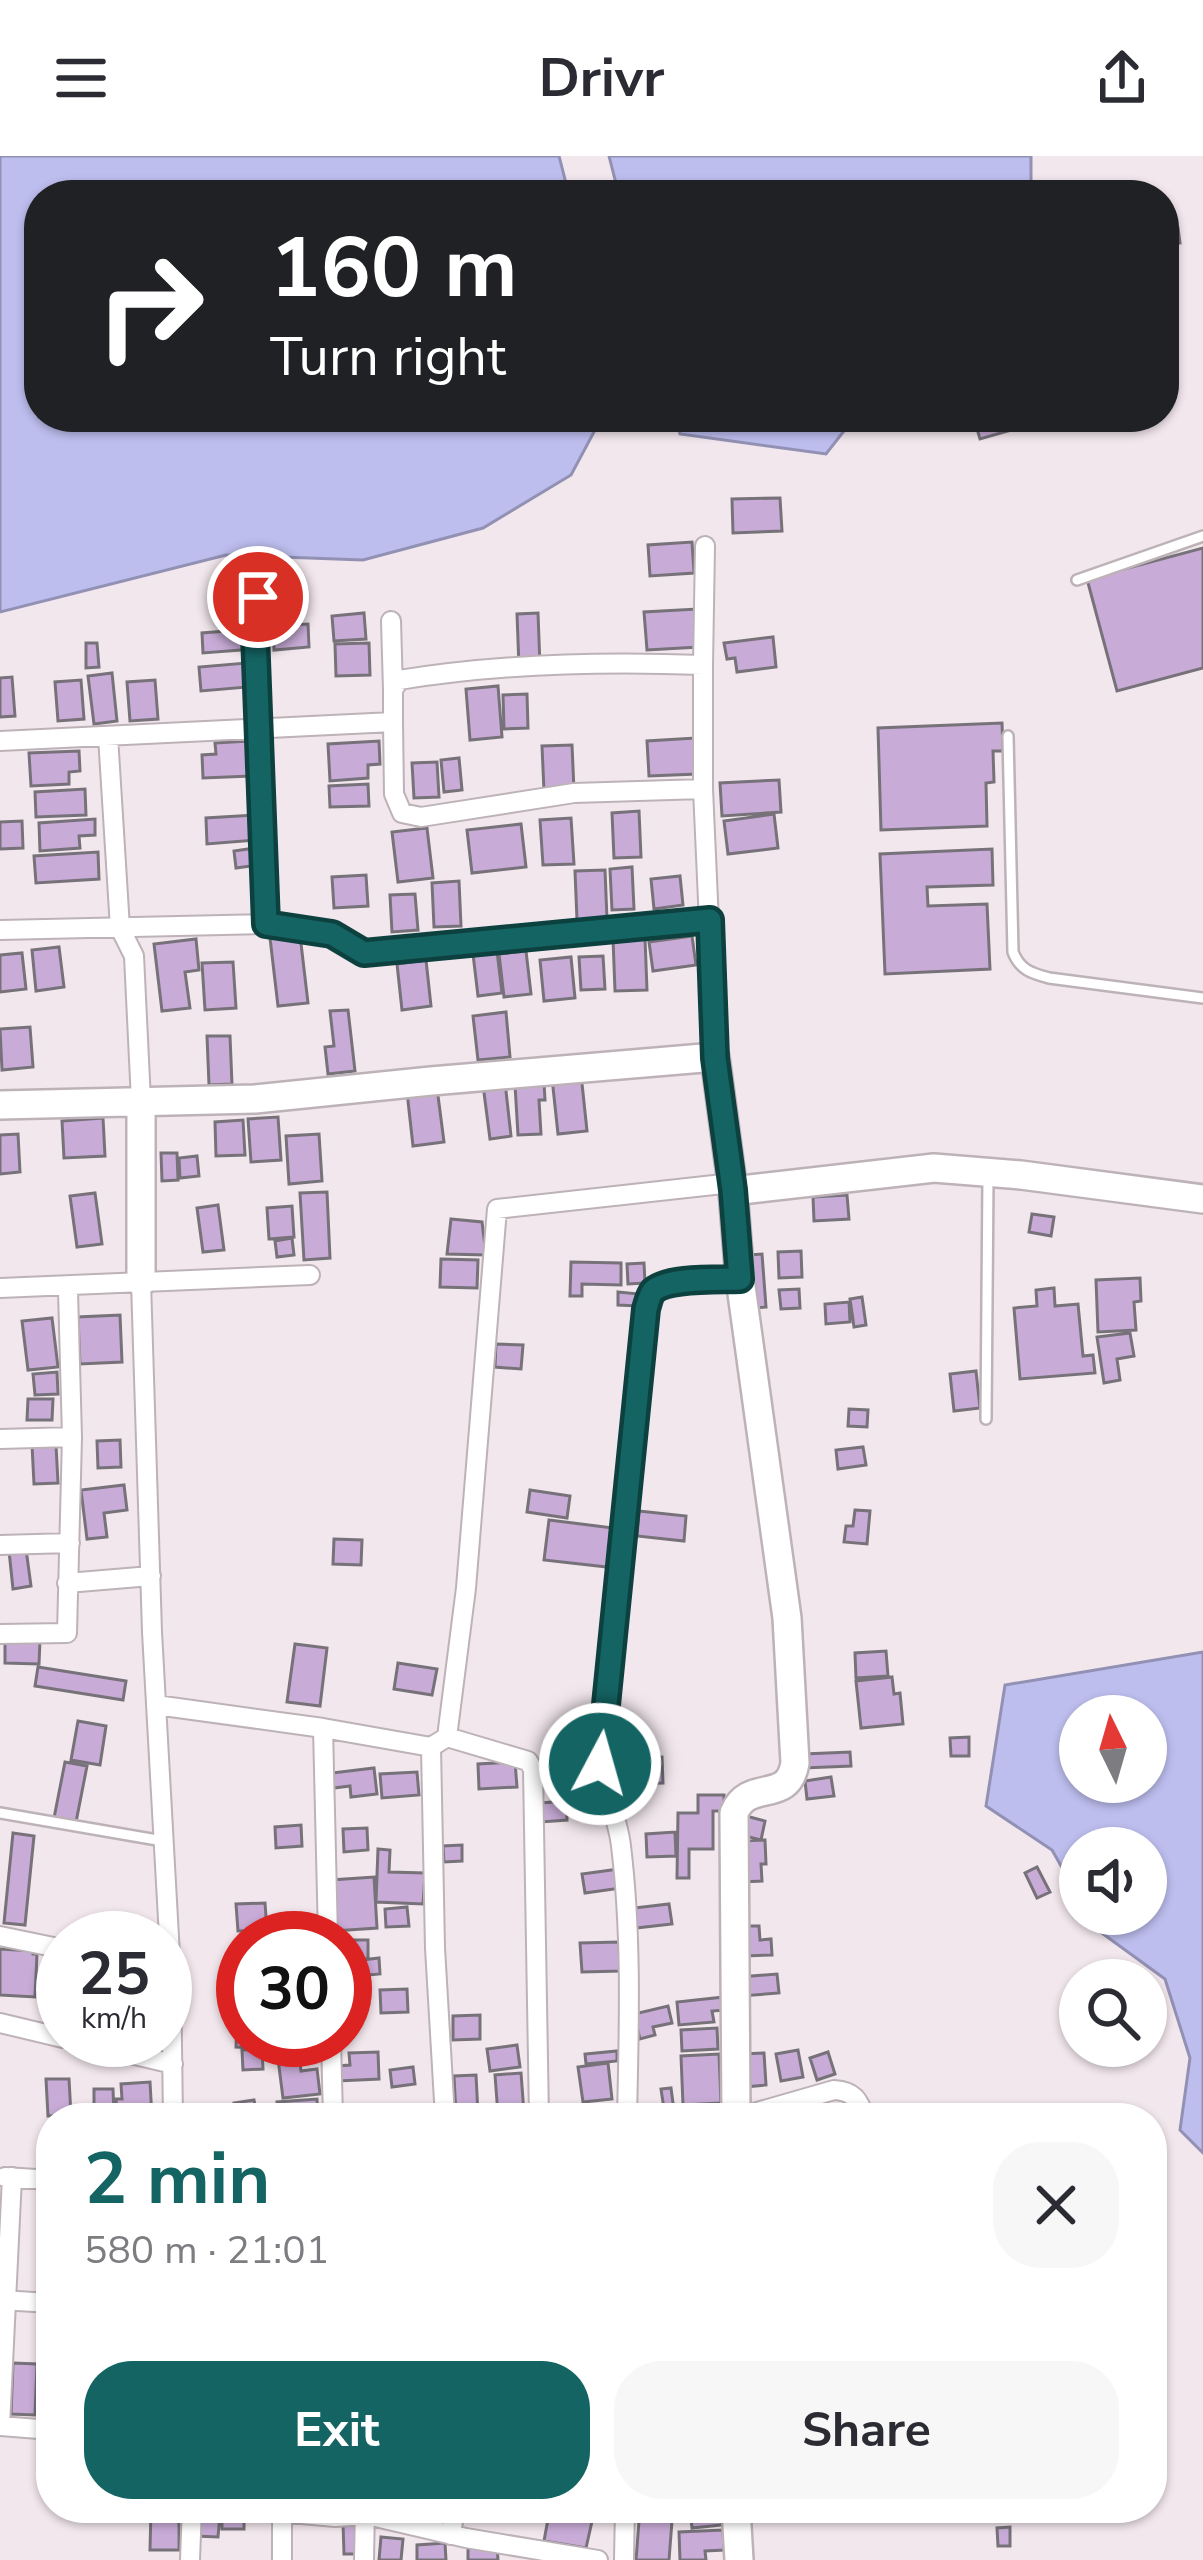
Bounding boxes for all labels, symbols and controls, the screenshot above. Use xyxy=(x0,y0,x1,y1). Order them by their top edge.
text: Drivr xyxy=(539,41,664,115)
icon: menu xyxy=(48,45,114,111)
icon: share xyxy=(1089,45,1155,111)
text: 160 m xyxy=(270,211,518,326)
icon: right xyxy=(72,228,228,384)
text: Turn right xyxy=(270,320,506,394)
pin xyxy=(207,546,309,648)
icon: arrive xyxy=(225,564,291,630)
north arrow xyxy=(1059,1695,1167,1803)
map controls xyxy=(1059,1695,1167,2067)
position arrow xyxy=(537,1701,663,1827)
button: sound xyxy=(1059,1827,1167,1935)
speed limit sign: 30 xyxy=(216,1911,372,2067)
text: 25 xyxy=(78,1933,150,2015)
button: search xyxy=(1059,1959,1167,2067)
text: km/h xyxy=(81,1998,147,2039)
text: 2 min xyxy=(84,2130,270,2228)
button: close xyxy=(993,2142,1119,2268)
text: 580 m · 21:01 xyxy=(84,2224,329,2277)
button: Exit xyxy=(84,2361,590,2499)
button: Share xyxy=(614,2361,1119,2499)

